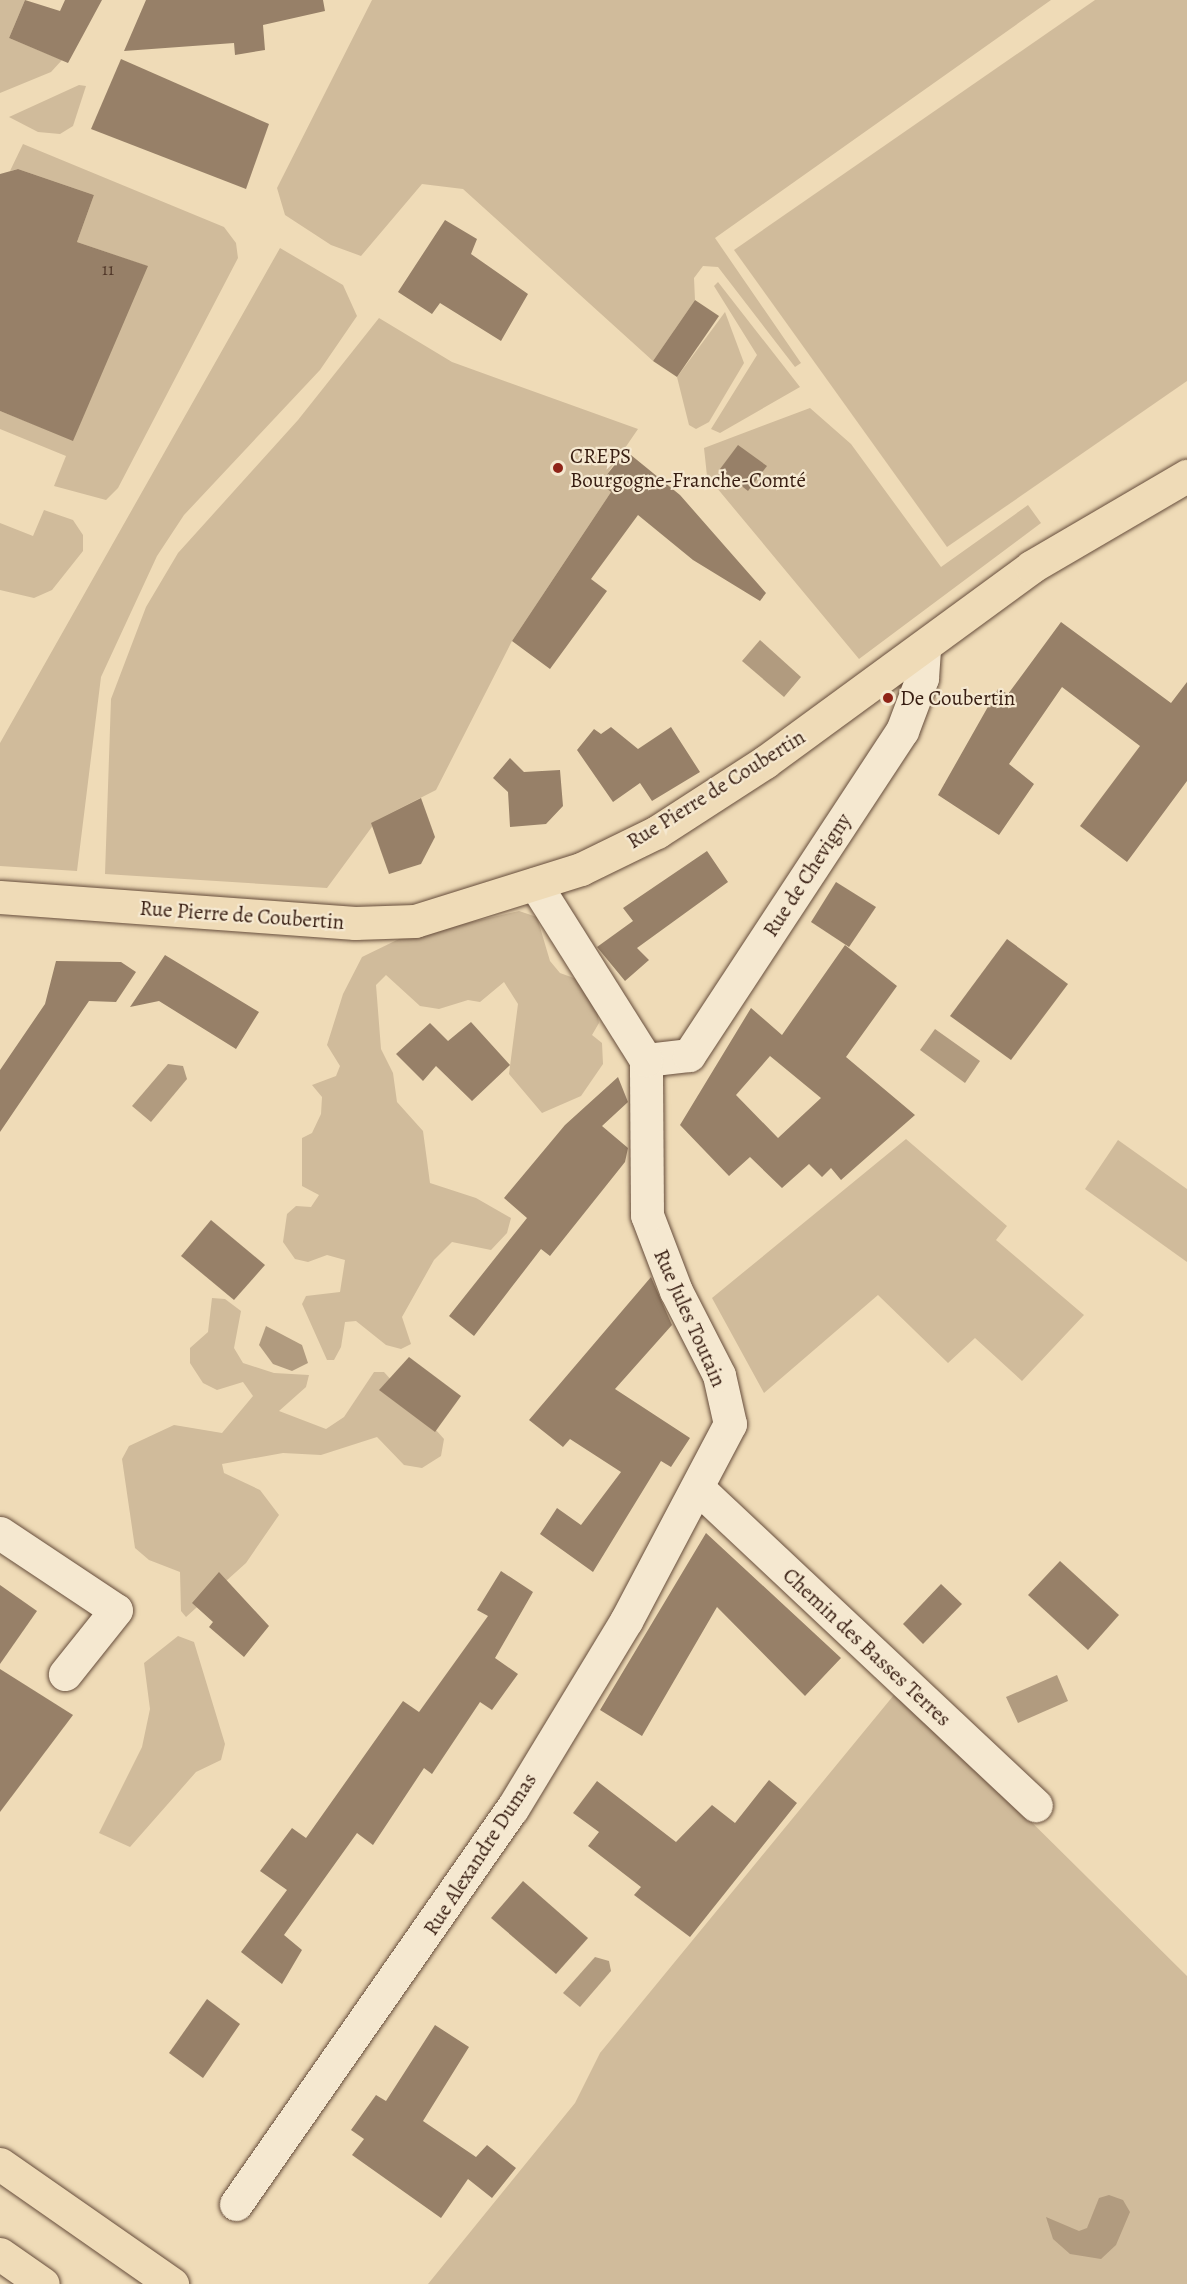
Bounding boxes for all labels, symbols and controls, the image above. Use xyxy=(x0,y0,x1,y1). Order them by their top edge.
house number: 11 xyxy=(102,258,114,280)
place label: CREPS Bourgogne-Franche-Comté xyxy=(570,443,806,493)
marker: CREPS Bourgogne-Franche-Comté xyxy=(551,461,565,475)
place label: De Coubertin xyxy=(900,685,1015,711)
marker: De Coubertin xyxy=(881,691,895,705)
street label: Rue Pierre de Coubertin xyxy=(622,724,810,854)
street label: Rue de Chevigny xyxy=(758,809,856,941)
street label: Rue Pierre de Coubertin xyxy=(139,895,345,935)
street label: Rue Jules Toutain xyxy=(648,1245,732,1391)
street label: Chemin des Basses Terres xyxy=(778,1563,956,1731)
street label: Rue Alexandre Dumas xyxy=(418,1768,542,1940)

